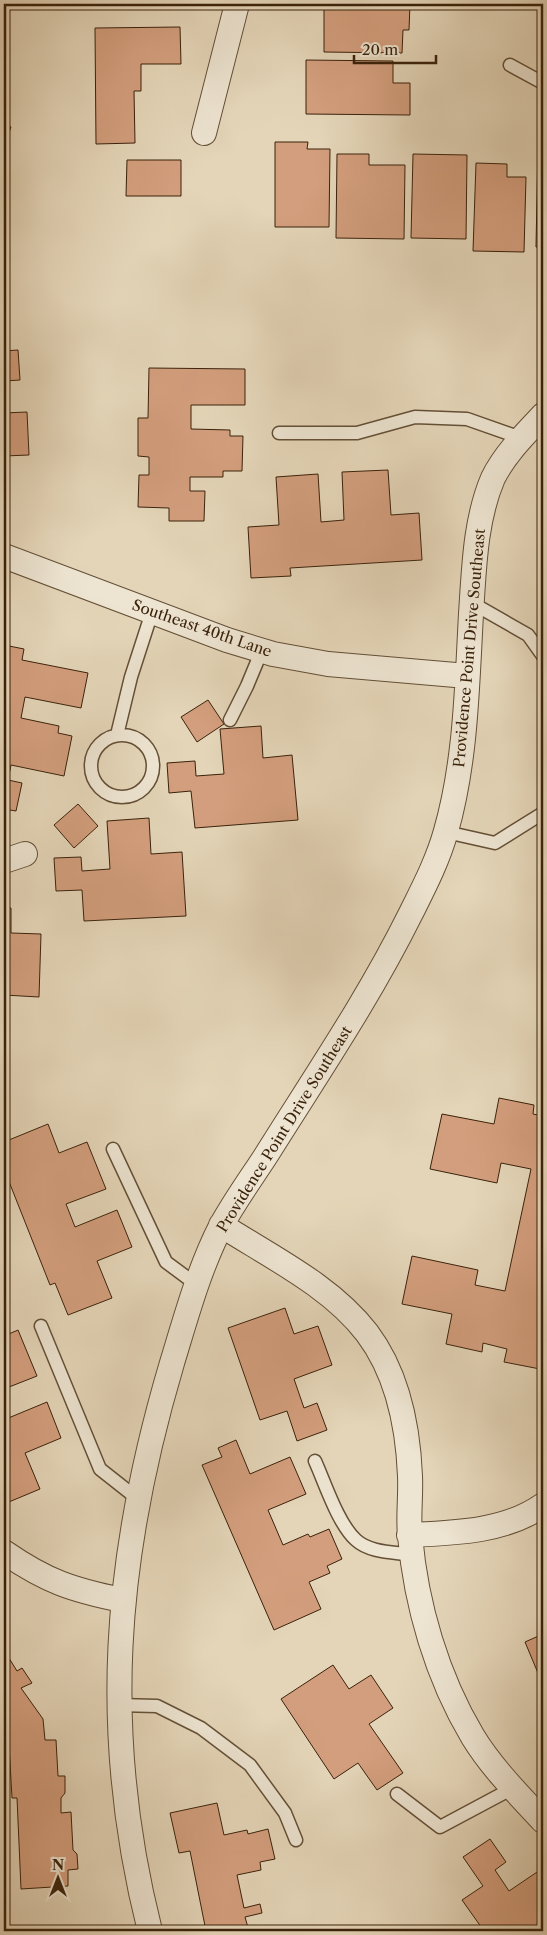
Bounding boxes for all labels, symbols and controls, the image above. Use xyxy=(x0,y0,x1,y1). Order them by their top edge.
scale bar xyxy=(354,32,437,64)
text: 20 m xyxy=(362,40,398,59)
street label: Providence Point Drive Southeast xyxy=(449,527,489,768)
street label: Southeast 40th Lane xyxy=(130,595,274,661)
street label: Providence Point Drive Southeast xyxy=(212,1022,356,1236)
north arrow xyxy=(32,1852,82,1902)
text: N xyxy=(52,1856,64,1874)

